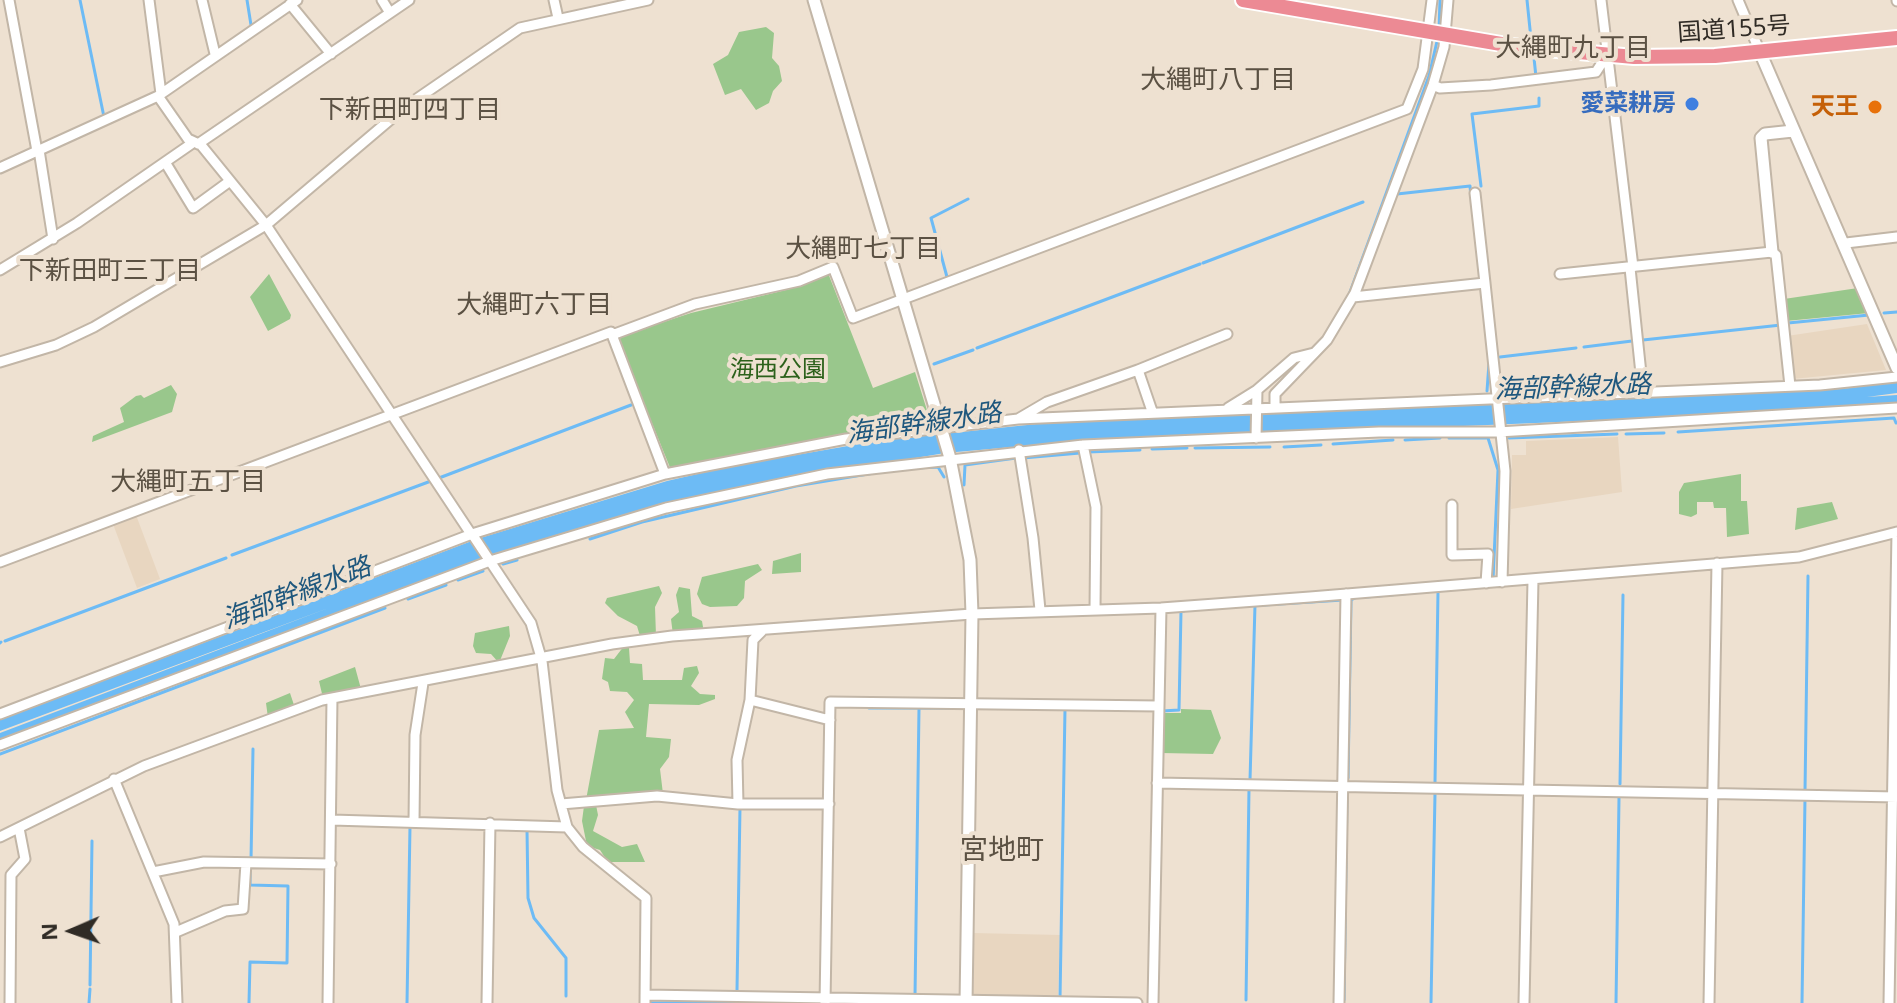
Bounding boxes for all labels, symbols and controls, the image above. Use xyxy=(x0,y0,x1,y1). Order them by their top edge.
street label: 国道155号 xyxy=(1677,12,1791,48)
district label: 大縄町九丁目 xyxy=(1495,33,1651,65)
district label: 大縄町八丁目 xyxy=(1140,65,1296,97)
place label: 愛菜耕房 xyxy=(1580,90,1676,118)
place label: 天王 xyxy=(1811,93,1859,121)
district label: 下新田町四丁目 xyxy=(319,95,501,127)
marker: 愛菜耕房 xyxy=(1683,95,1701,113)
marker: 天王 xyxy=(1866,98,1884,116)
district label: 大縄町七丁目 xyxy=(785,234,941,266)
district label: 下新田町三丁目 xyxy=(19,256,201,288)
district label: 大縄町六丁目 xyxy=(456,290,612,322)
park label: 海西公園 xyxy=(730,356,826,384)
water label: 海部幹線水路 xyxy=(1495,370,1651,406)
water label: 海部幹線水路 xyxy=(845,398,1003,450)
district label: 大縄町五丁目 xyxy=(110,467,266,499)
water label: 海部幹線水路 xyxy=(219,551,375,637)
district label: 宮地町 xyxy=(960,834,1044,868)
north arrow xyxy=(32,891,112,971)
text: N xyxy=(33,922,63,941)

